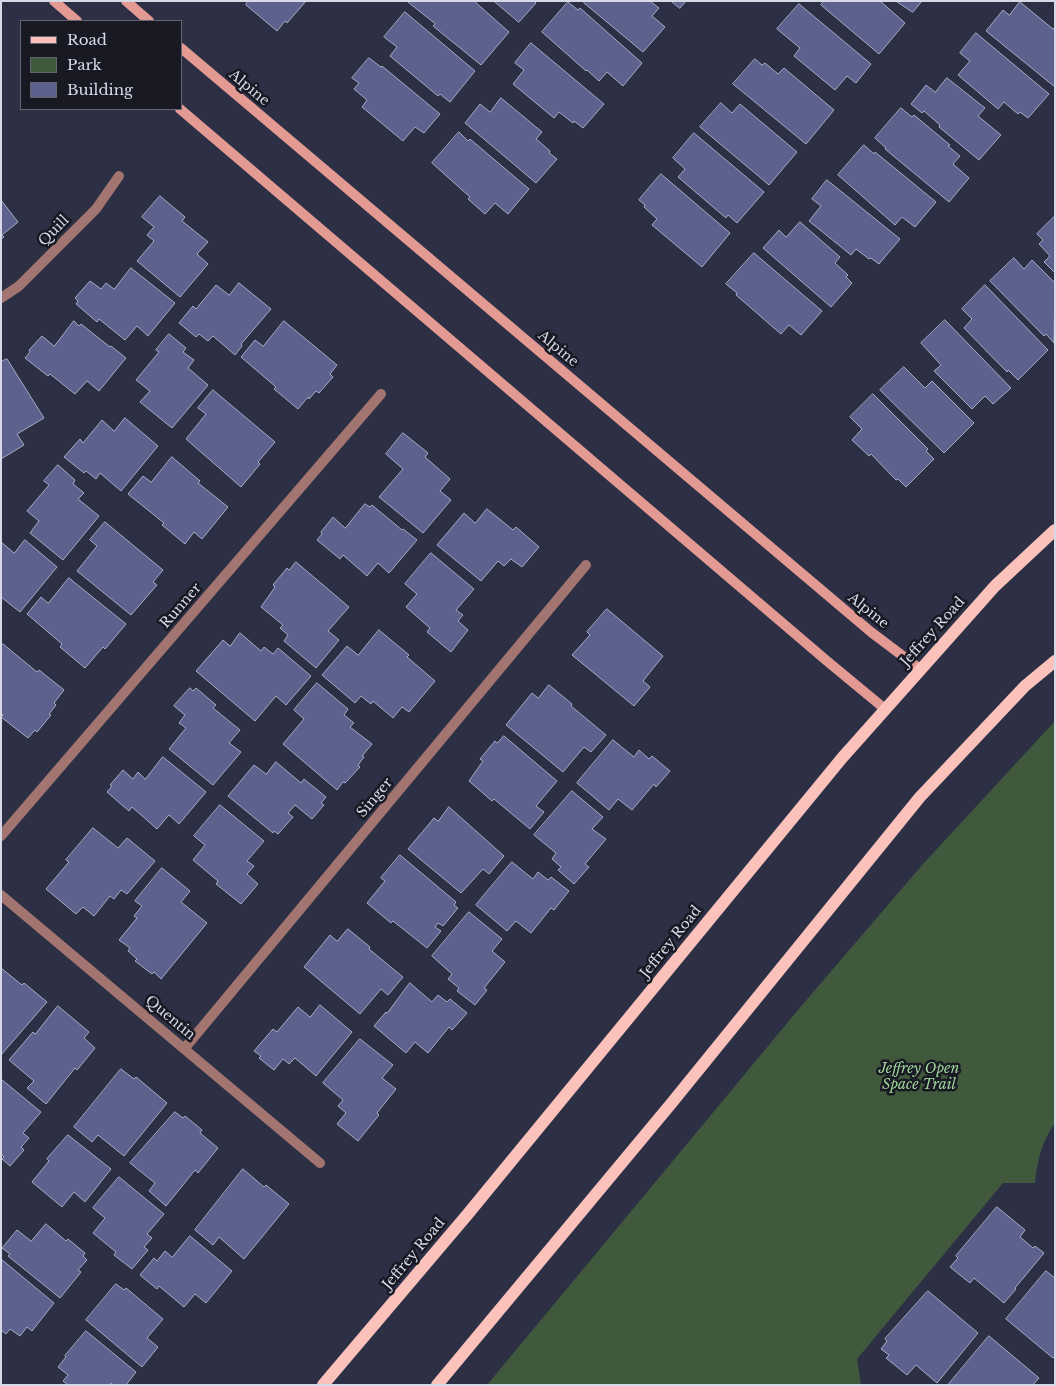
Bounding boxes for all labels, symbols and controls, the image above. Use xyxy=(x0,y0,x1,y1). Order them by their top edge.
legend xyxy=(20,20,182,110)
text: Road xyxy=(67,30,107,49)
text: Park xyxy=(67,55,102,74)
street label: Alpine xyxy=(225,66,273,110)
text: Building xyxy=(67,80,133,99)
street label: Quill xyxy=(35,212,73,250)
street label: Alpine xyxy=(534,327,582,371)
street label: Runner xyxy=(157,580,205,632)
street label: Alpine xyxy=(844,590,892,632)
street label: Jeffrey Road xyxy=(897,594,969,670)
street label: Singer xyxy=(354,775,396,821)
street label: Jeffrey Road xyxy=(637,903,705,981)
street label: Quentin xyxy=(142,992,198,1044)
park label: Jeffrey Open Space Trail xyxy=(879,1061,959,1094)
street label: Jeffrey Road xyxy=(379,1215,449,1293)

